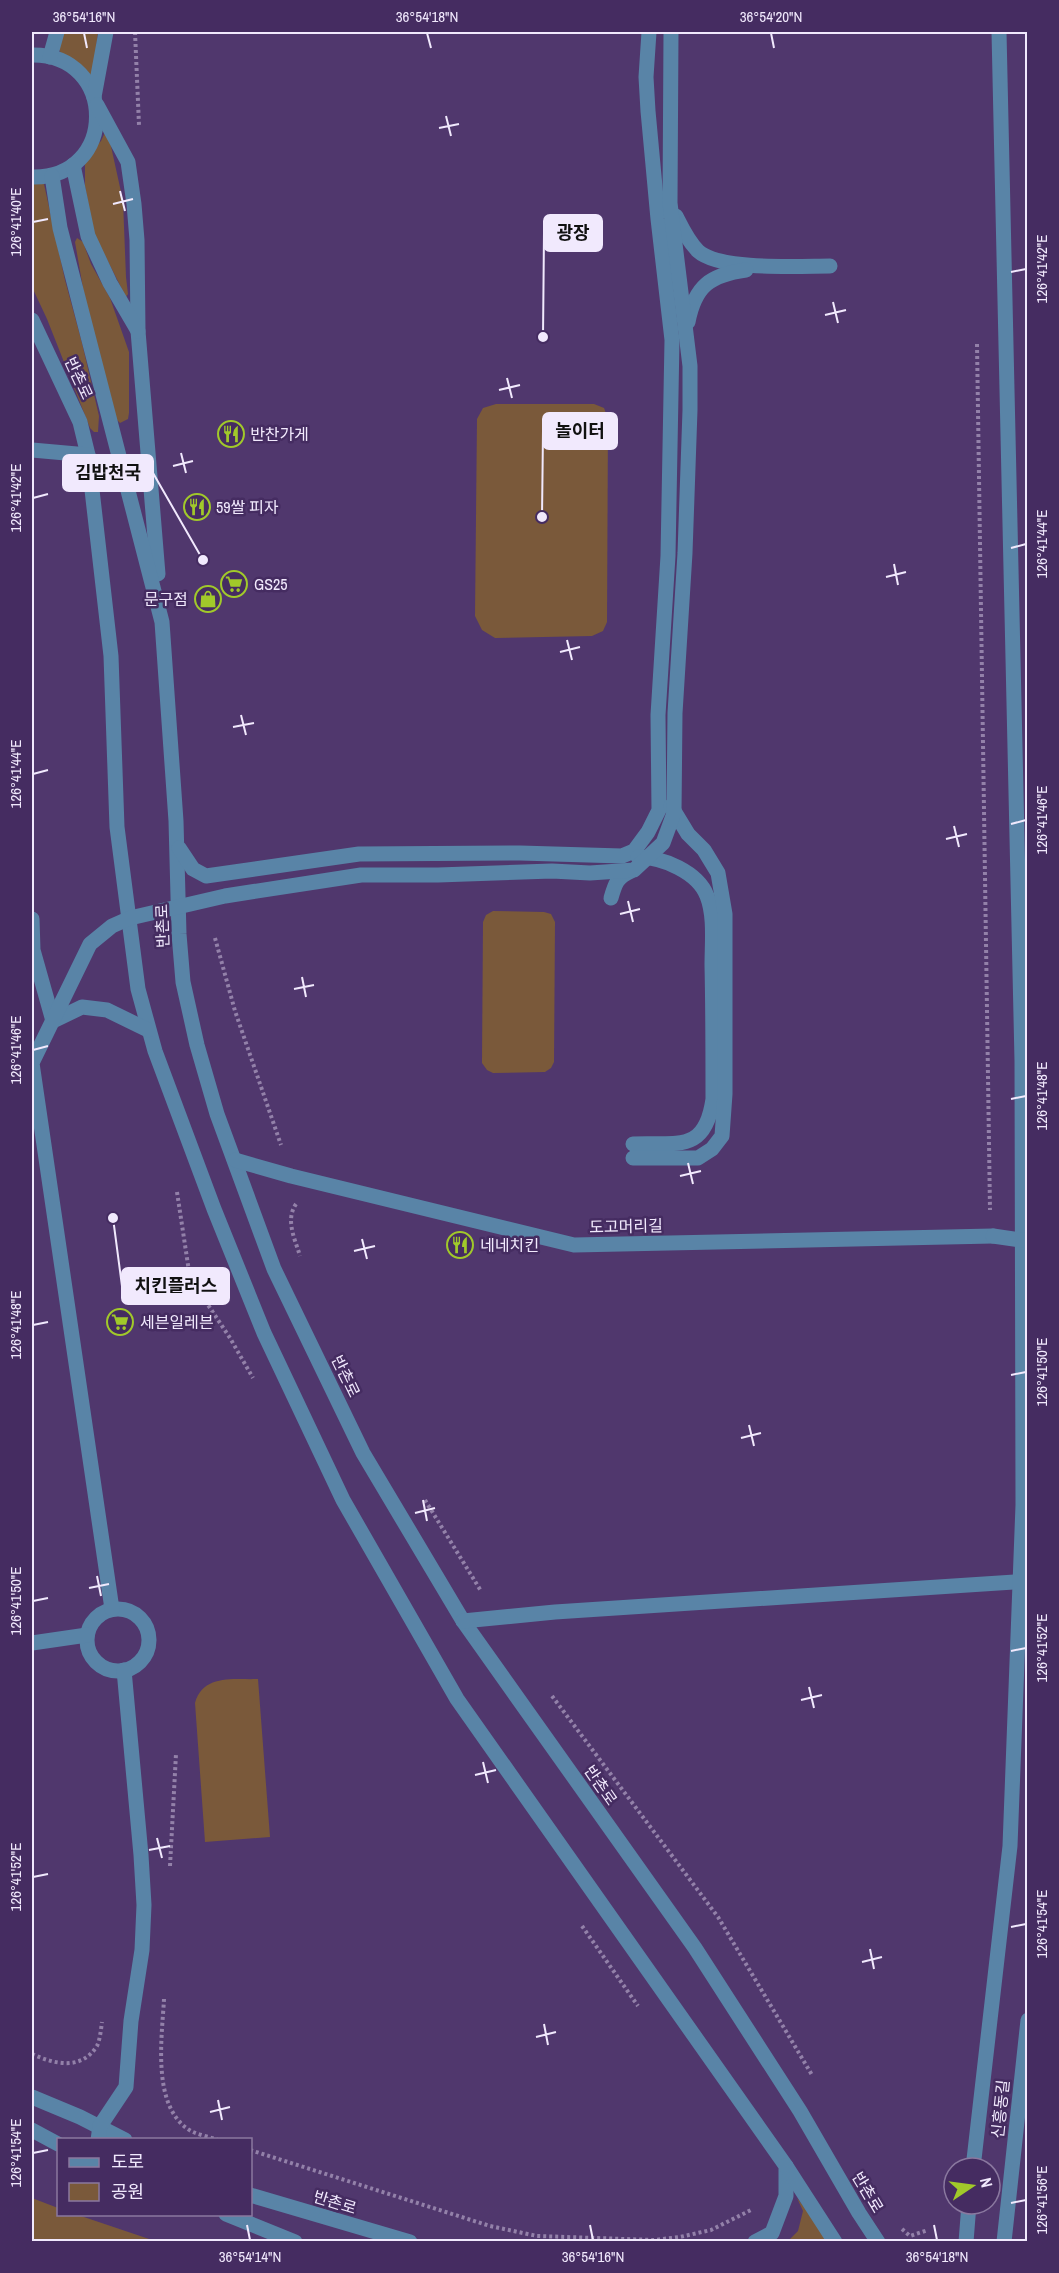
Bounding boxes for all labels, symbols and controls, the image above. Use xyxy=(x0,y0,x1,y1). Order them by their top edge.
text: 36°54'16"N xyxy=(53,6,115,27)
text: 36°54'18"N xyxy=(396,6,458,27)
text: 36°54'20"N xyxy=(740,6,802,27)
text: 126°41'40"E xyxy=(5,188,26,256)
callout: 광장 xyxy=(544,215,602,251)
text: 광장 xyxy=(556,220,590,245)
text: 126°41'42"E xyxy=(1031,235,1052,303)
street label: 반촌로 xyxy=(60,353,98,403)
callout: 놀이터 xyxy=(543,413,617,449)
text: 놀이터 xyxy=(555,418,605,443)
restaurant icon: 반찬가게 xyxy=(216,419,246,449)
place label: 반찬가게 xyxy=(250,423,309,445)
callout: 김밥천국 xyxy=(63,455,153,491)
text: 김밥천국 xyxy=(75,460,141,485)
text: 126°41'42"E xyxy=(5,464,26,532)
restaurant icon: 59쌀 피자 xyxy=(182,492,212,522)
place label: 59쌀 피자 xyxy=(216,496,279,518)
text: 126°41'44"E xyxy=(1031,510,1052,578)
supermarket icon: GS25 xyxy=(219,569,249,599)
place label: GS25 xyxy=(254,573,288,595)
shop icon: 문구점 xyxy=(193,584,223,614)
place label: 문구점 xyxy=(144,588,188,610)
text: 126°41'44"E xyxy=(5,740,26,808)
text: 126°41'46"E xyxy=(1031,786,1052,854)
street label: 반촌로 xyxy=(150,903,174,948)
text: 126°41'46"E xyxy=(5,1016,26,1084)
text: 126°41'48"E xyxy=(1031,1062,1052,1130)
street label: 도고머리길 xyxy=(589,1214,663,1238)
restaurant icon: 네네치킨 xyxy=(445,1230,475,1260)
place label: 네네치킨 xyxy=(480,1234,539,1256)
callout: 치킨플러스 xyxy=(122,1268,229,1304)
text: 치킨플러스 xyxy=(135,1273,217,1298)
text: 126°41'48"E xyxy=(5,1291,26,1359)
supermarket icon: 세븐일레븐 xyxy=(105,1307,135,1337)
place label: 세븐일레븐 xyxy=(140,1311,214,1333)
text: 126°41'50"E xyxy=(1031,1338,1052,1406)
street label: 반촌로 xyxy=(326,1351,366,1401)
text: 126°41'50"E xyxy=(5,1567,26,1635)
text: 126°41'52"E xyxy=(1031,1614,1052,1682)
street label: 반촌로 xyxy=(579,1761,623,1810)
text: 126°41'52"E xyxy=(5,1843,26,1911)
text: 126°41'54"E xyxy=(1031,1890,1052,1958)
street label: 신흥동길 xyxy=(986,2079,1014,2139)
text: 126°41'54"E xyxy=(5,2119,26,2187)
legend xyxy=(57,2138,252,2216)
text: 도로 xyxy=(111,2149,144,2174)
north arrow xyxy=(942,2156,1002,2216)
text: 126°41'56"E xyxy=(1031,2166,1052,2234)
street label: 반촌로 xyxy=(847,2167,889,2217)
text: N xyxy=(975,2176,998,2190)
text: 공원 xyxy=(111,2179,144,2204)
street label: 반촌로 xyxy=(311,2185,360,2219)
text: 36°54'14"N xyxy=(219,2246,281,2267)
text: 36°54'16"N xyxy=(562,2246,624,2267)
text: 36°54'18"N xyxy=(906,2246,968,2267)

